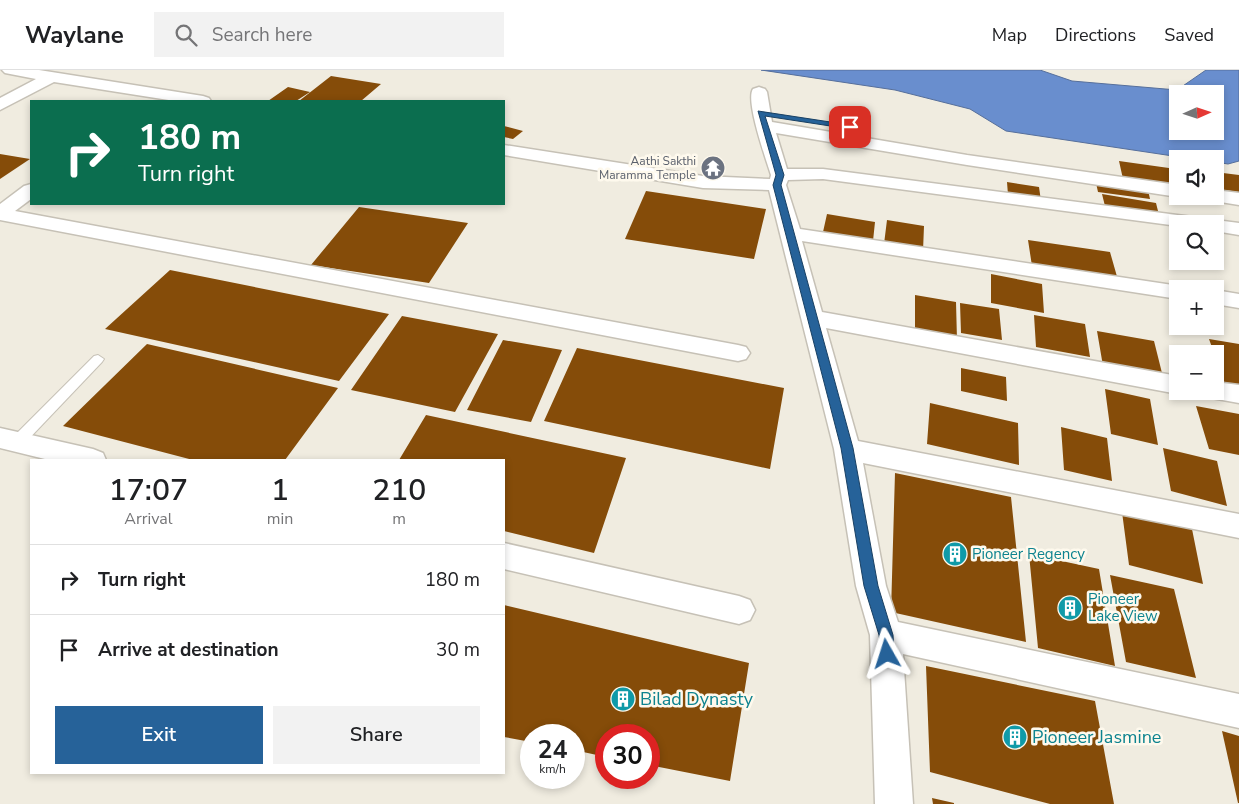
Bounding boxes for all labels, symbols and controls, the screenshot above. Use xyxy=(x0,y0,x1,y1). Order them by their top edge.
search box xyxy=(154,12,504,57)
text: Waylane xyxy=(25,19,124,51)
icon: search xyxy=(172,21,200,49)
text: Search here xyxy=(212,22,312,48)
text: Map xyxy=(992,23,1027,47)
text: Directions xyxy=(1055,23,1136,47)
text: Saved xyxy=(1164,23,1214,47)
north arrow xyxy=(1169,85,1224,140)
map controls xyxy=(1169,85,1224,400)
pin xyxy=(829,106,871,148)
icon: arrive xyxy=(836,113,864,141)
text: 180 m xyxy=(138,114,241,161)
icon: right xyxy=(55,120,120,185)
button: sound xyxy=(1169,150,1224,205)
place label: Aathi Sakthi Maramma Temple xyxy=(599,153,696,183)
temple icon: Aathi Sakthi Maramma Temple xyxy=(700,155,726,181)
text: Turn right xyxy=(138,159,234,189)
button: search xyxy=(1169,215,1224,270)
button: + xyxy=(1169,280,1224,335)
button: − xyxy=(1169,345,1224,400)
text: 17:07 xyxy=(109,470,188,511)
text: 1 xyxy=(271,470,289,511)
text: 210 xyxy=(372,470,426,511)
text: Arrival xyxy=(124,508,172,530)
text: min xyxy=(267,508,293,530)
text: m xyxy=(392,508,406,530)
building icon: Pioneer Regency xyxy=(942,541,968,567)
place label: Pioneer Regency xyxy=(972,544,1085,564)
icon: right xyxy=(55,566,83,594)
text: Turn right xyxy=(98,567,185,593)
text: 180 m xyxy=(425,567,480,593)
place label: Pioneer Lake View xyxy=(1088,589,1158,626)
building icon: Pioneer Lake View xyxy=(1057,595,1083,621)
position arrow xyxy=(860,627,912,679)
icon: arrive xyxy=(55,636,83,664)
text: Arrive at destination xyxy=(98,637,279,663)
text: 30 m xyxy=(436,637,480,663)
building icon: Bilad Dynasty xyxy=(610,686,636,712)
place label: Bilad Dynasty xyxy=(640,687,754,711)
button: Exit xyxy=(55,706,263,764)
button: Share xyxy=(273,706,480,764)
speed limit sign: 30 xyxy=(595,724,660,789)
building icon: Pioneer Jasmine xyxy=(1002,724,1028,750)
place label: Pioneer Jasmine xyxy=(1032,725,1161,749)
text: 24 xyxy=(537,733,568,767)
text: km/h xyxy=(539,761,566,777)

